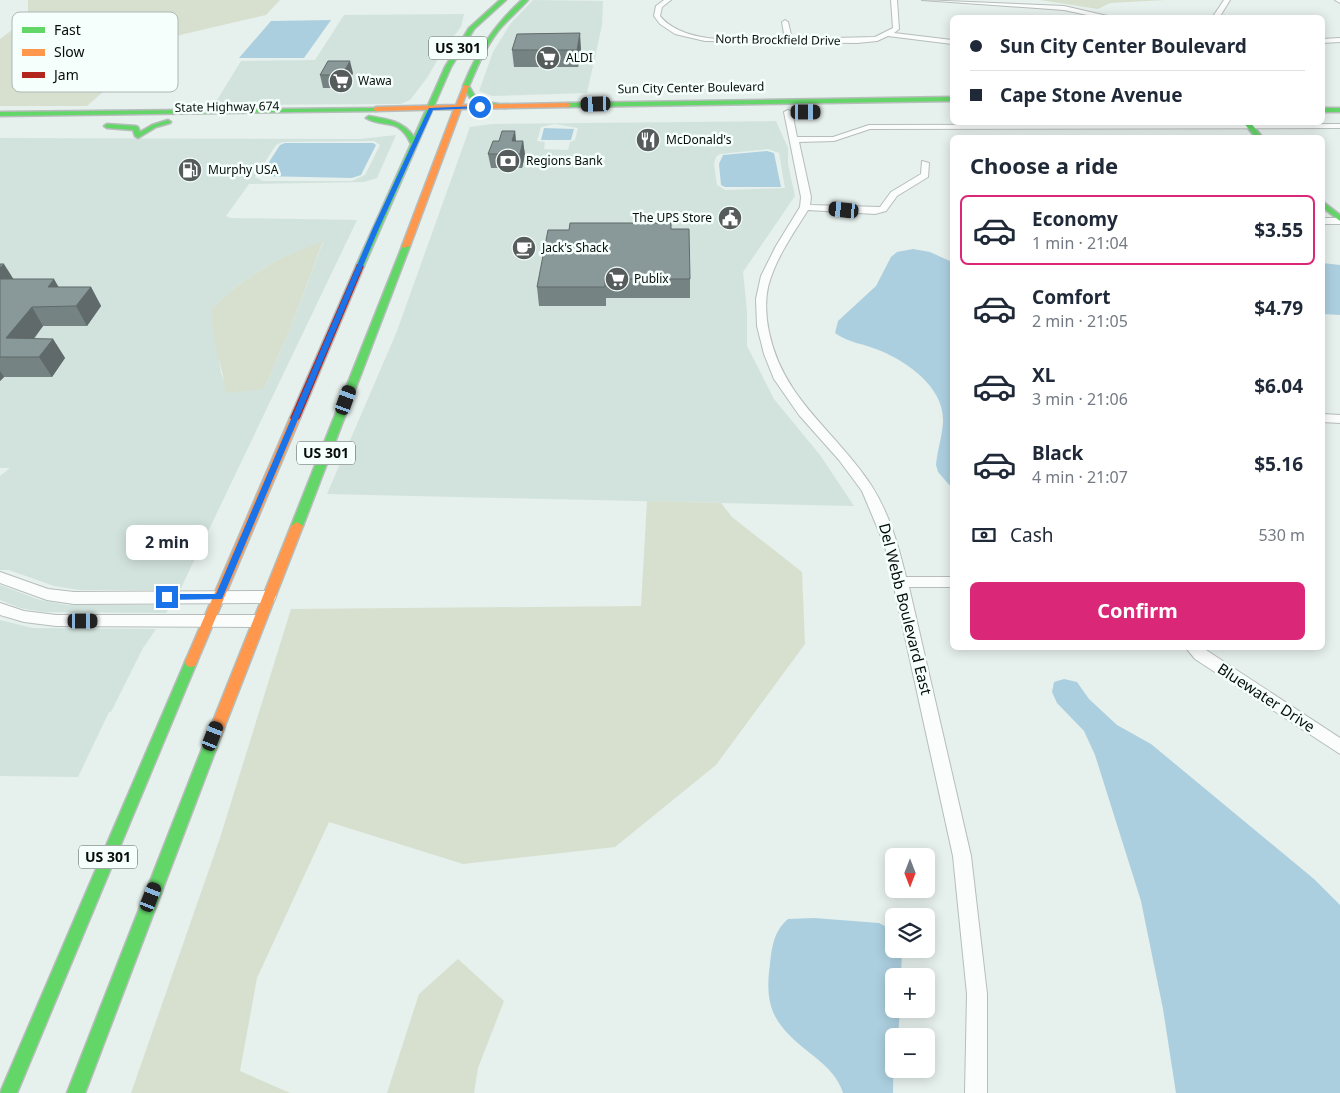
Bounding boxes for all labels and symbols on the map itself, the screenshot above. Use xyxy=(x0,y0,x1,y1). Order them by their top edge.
legend xyxy=(12,12,178,92)
text: Fast xyxy=(54,20,81,39)
street label: North Brockfield Drive xyxy=(715,30,841,49)
road number: US 301 xyxy=(429,36,487,59)
text: Slow xyxy=(54,42,85,61)
supermarket icon: ALDI xyxy=(535,45,561,71)
place label: ALDI xyxy=(566,49,593,66)
text: Jam xyxy=(52,65,79,84)
supermarket icon: Wawa xyxy=(328,68,354,94)
place label: Wawa xyxy=(358,72,392,89)
street label: Sun City Center Boulevard xyxy=(617,78,765,97)
route start xyxy=(469,96,491,118)
car xyxy=(580,96,611,112)
street label: State Highway 674 xyxy=(175,97,280,116)
car xyxy=(791,105,821,120)
restaurant icon: McDonald's xyxy=(635,127,661,153)
place label: McDonald's xyxy=(666,131,732,148)
bank icon: Regions Bank xyxy=(495,148,521,174)
place label: Regions Bank xyxy=(526,152,603,169)
fuel station icon: Murphy USA xyxy=(177,157,203,183)
place label: Murphy USA xyxy=(208,161,279,178)
car xyxy=(828,201,859,219)
public building icon: The UPS Store xyxy=(717,205,743,231)
place label: The UPS Store xyxy=(633,209,712,226)
cafe icon: Jack's Shack xyxy=(511,235,537,261)
place label: Jack's Shack xyxy=(541,239,609,256)
supermarket icon: Publix xyxy=(604,266,630,292)
place label: Publix xyxy=(634,270,669,287)
car xyxy=(333,383,358,417)
road number: US 301 xyxy=(297,442,355,464)
street label: Del Webb Boulevard East xyxy=(875,521,937,697)
callout: 2 min xyxy=(126,524,208,560)
route end xyxy=(156,586,178,608)
car xyxy=(68,614,98,629)
street label: Bluewater Drive xyxy=(1214,658,1319,736)
car xyxy=(200,719,225,753)
road number: US 301 xyxy=(79,846,137,869)
north arrow xyxy=(885,848,935,898)
car xyxy=(138,880,163,914)

